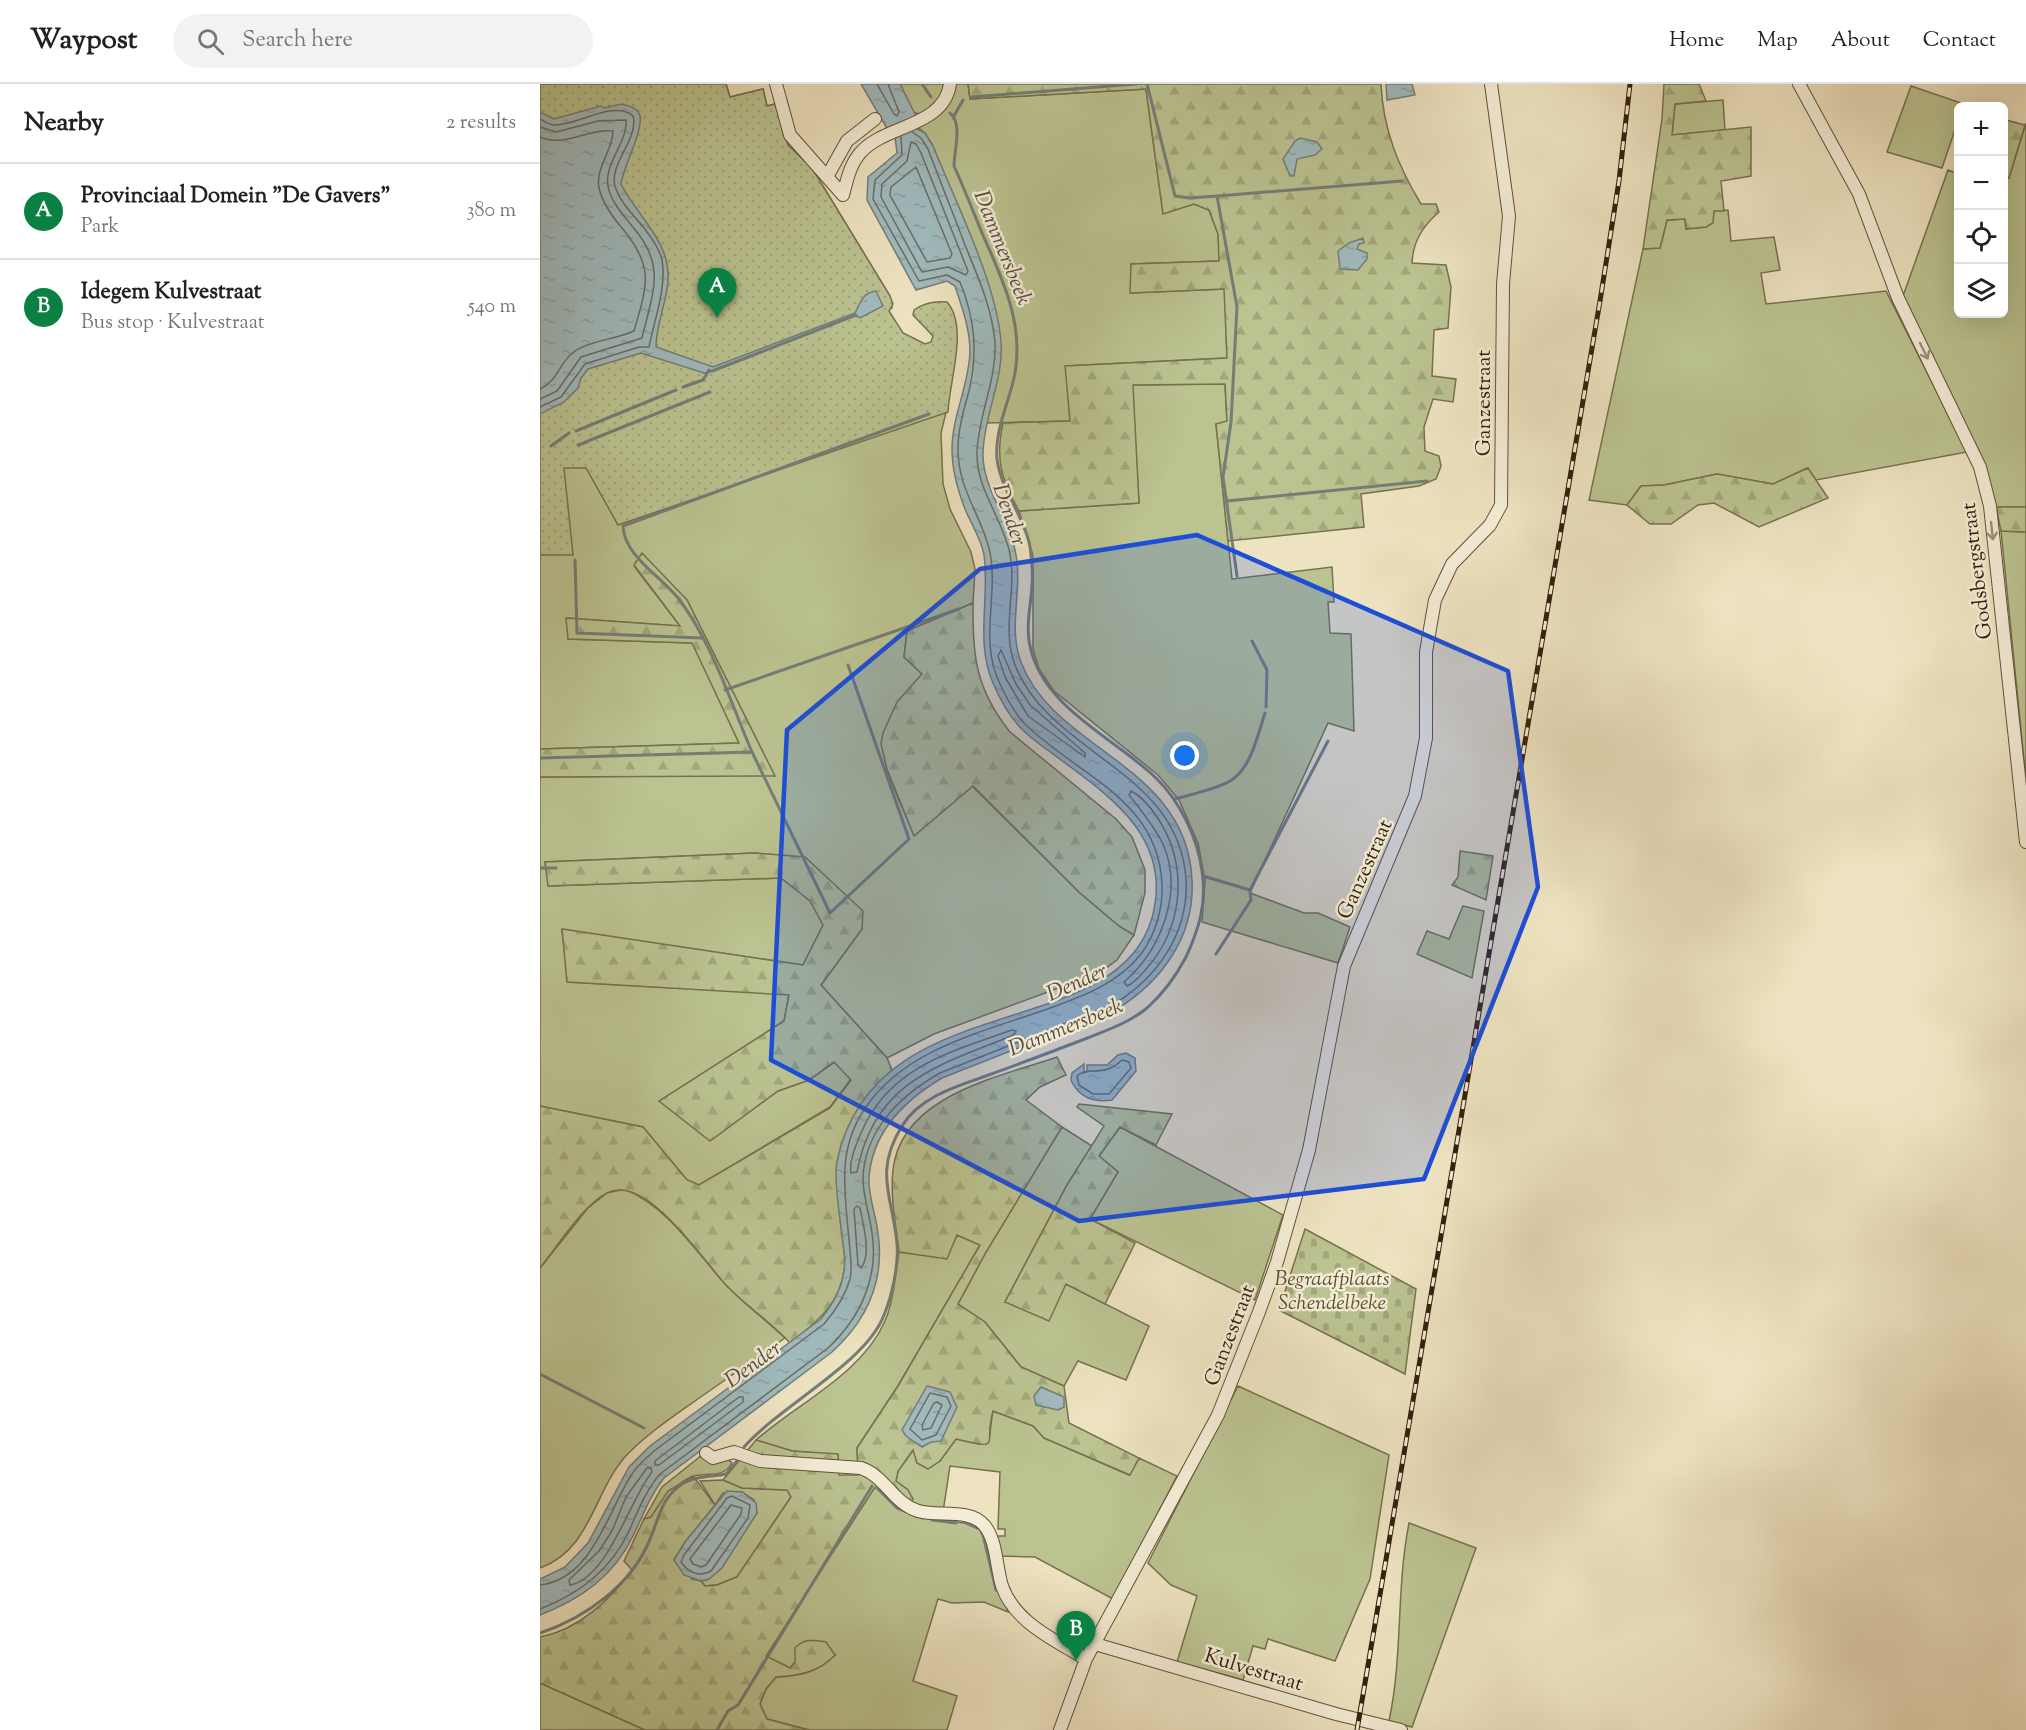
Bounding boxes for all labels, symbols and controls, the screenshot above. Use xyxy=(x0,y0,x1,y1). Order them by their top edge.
search box xyxy=(173,14,593,68)
text: Waypost xyxy=(30,21,137,61)
icon: search xyxy=(194,25,227,58)
text: Search here xyxy=(242,25,353,57)
text: Home xyxy=(1669,26,1724,56)
text: Map xyxy=(1757,26,1798,56)
text: About xyxy=(1831,26,1890,56)
text: Contact xyxy=(1923,26,1996,56)
map controls xyxy=(1954,102,2008,318)
button: + xyxy=(1954,102,2008,156)
text: Nearby xyxy=(24,105,104,142)
text: 2 results xyxy=(446,109,516,138)
button: − xyxy=(1954,156,2008,210)
text: Provinciaal Domein "De Gavers" xyxy=(81,181,391,213)
water label: Dammersbeek xyxy=(964,186,1039,310)
text: A xyxy=(35,197,52,226)
text: 380 m xyxy=(467,197,516,226)
button: locate xyxy=(1954,210,2008,264)
text: Park xyxy=(81,213,119,242)
button: layers xyxy=(1954,264,2008,318)
pin: A xyxy=(698,268,736,318)
text: Idegem Kulvestraat xyxy=(81,277,261,309)
text: B xyxy=(37,293,50,322)
text: 540 m xyxy=(468,293,516,322)
text: Bus stop · Kulvestraat xyxy=(81,309,265,338)
one-way arrow xyxy=(1918,341,1930,359)
street label: Ganzestraat xyxy=(1470,350,1500,456)
water label: Dender xyxy=(983,480,1034,551)
street label: Godsbergstraat xyxy=(1955,501,2001,641)
one-way arrow xyxy=(1987,521,1998,541)
your location xyxy=(1170,741,1199,770)
street label: Ganzestraat xyxy=(1330,815,1401,925)
water label: Dender xyxy=(1042,956,1113,1011)
water label: Dammersbeek xyxy=(1004,991,1128,1066)
park label: Begraafplaats Schendelbeke xyxy=(1275,1265,1390,1319)
street label: Ganzestraat xyxy=(1198,1281,1264,1391)
water label: Dender xyxy=(719,1334,789,1397)
pin: B xyxy=(1056,1612,1096,1661)
street label: Kulvestraat xyxy=(1200,1642,1307,1700)

